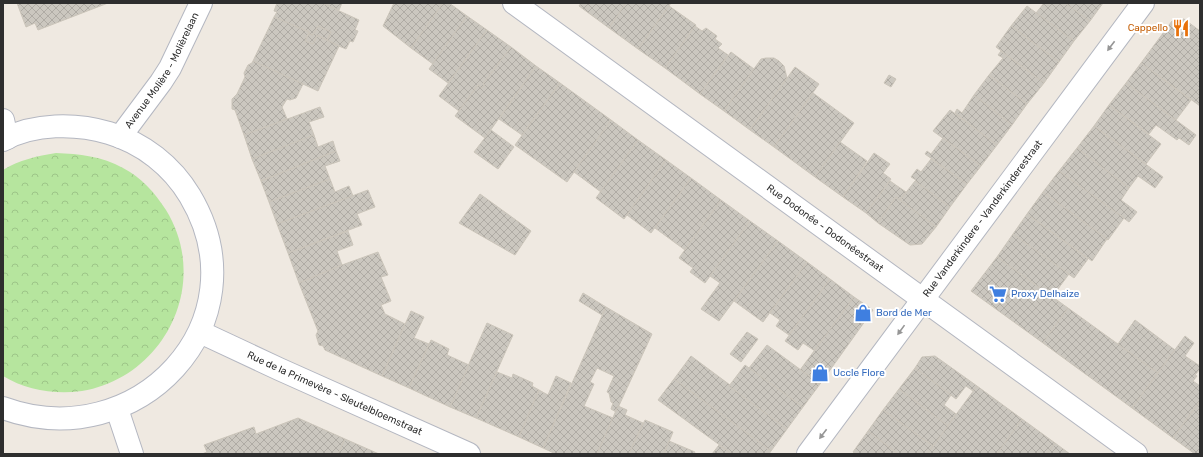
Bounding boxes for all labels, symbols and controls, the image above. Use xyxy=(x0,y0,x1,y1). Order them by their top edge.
street label: Avenue Molière - Molièrelaan xyxy=(122,11,202,131)
restaurant icon: Cappello xyxy=(1171,18,1191,38)
place label: Cappello xyxy=(1128,22,1168,34)
one-way arrow xyxy=(1107,40,1116,51)
street label: Rue Vanderkindere - Vanderkinderestraat xyxy=(920,138,1045,300)
street label: Rue Dodonée - Dodonéestraat xyxy=(764,182,886,275)
supermarket icon: Proxy Delhaize xyxy=(988,284,1008,304)
place label: Proxy Delhaize xyxy=(1011,288,1080,300)
shop icon: Bord de Mer xyxy=(853,303,873,323)
place label: Bord de Mer xyxy=(876,307,932,319)
one-way arrow xyxy=(897,325,905,336)
street label: Rue de la Primevère - Sleutelbloemstraat xyxy=(245,349,424,438)
shop icon: Uccle Flore xyxy=(810,363,830,383)
place label: Uccle Flore xyxy=(833,367,885,379)
one-way arrow xyxy=(819,429,827,439)

